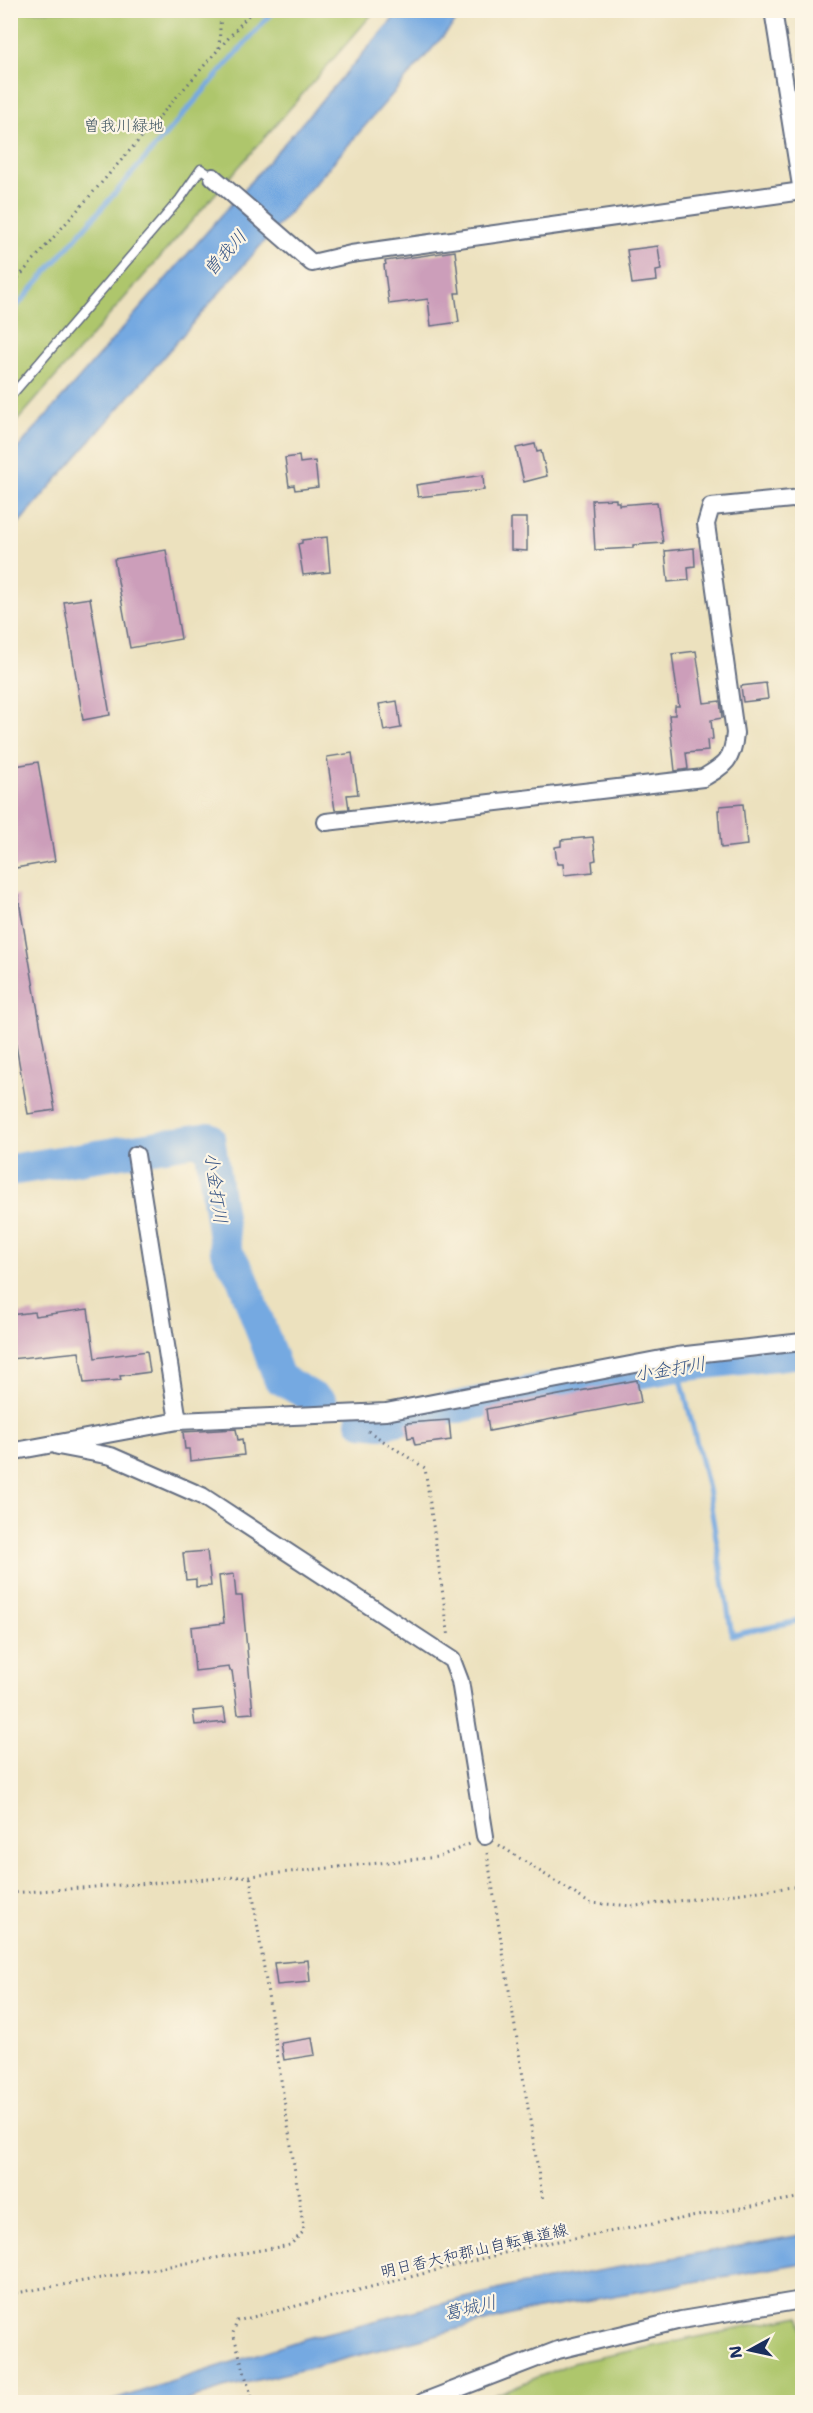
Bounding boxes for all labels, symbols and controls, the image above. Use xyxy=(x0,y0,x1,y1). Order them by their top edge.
park label: 曽我川緑地 xyxy=(84,115,164,136)
water label: 曽我川 xyxy=(198,225,252,281)
water label: 小金打川 xyxy=(199,1151,233,1225)
water label: 小金打川 xyxy=(633,1352,707,1386)
street label: 明日香大和郡山自転車道線 xyxy=(378,2219,570,2282)
water label: 葛城川 xyxy=(441,2290,499,2326)
north arrow xyxy=(720,2320,780,2380)
text: N xyxy=(724,2344,747,2360)

